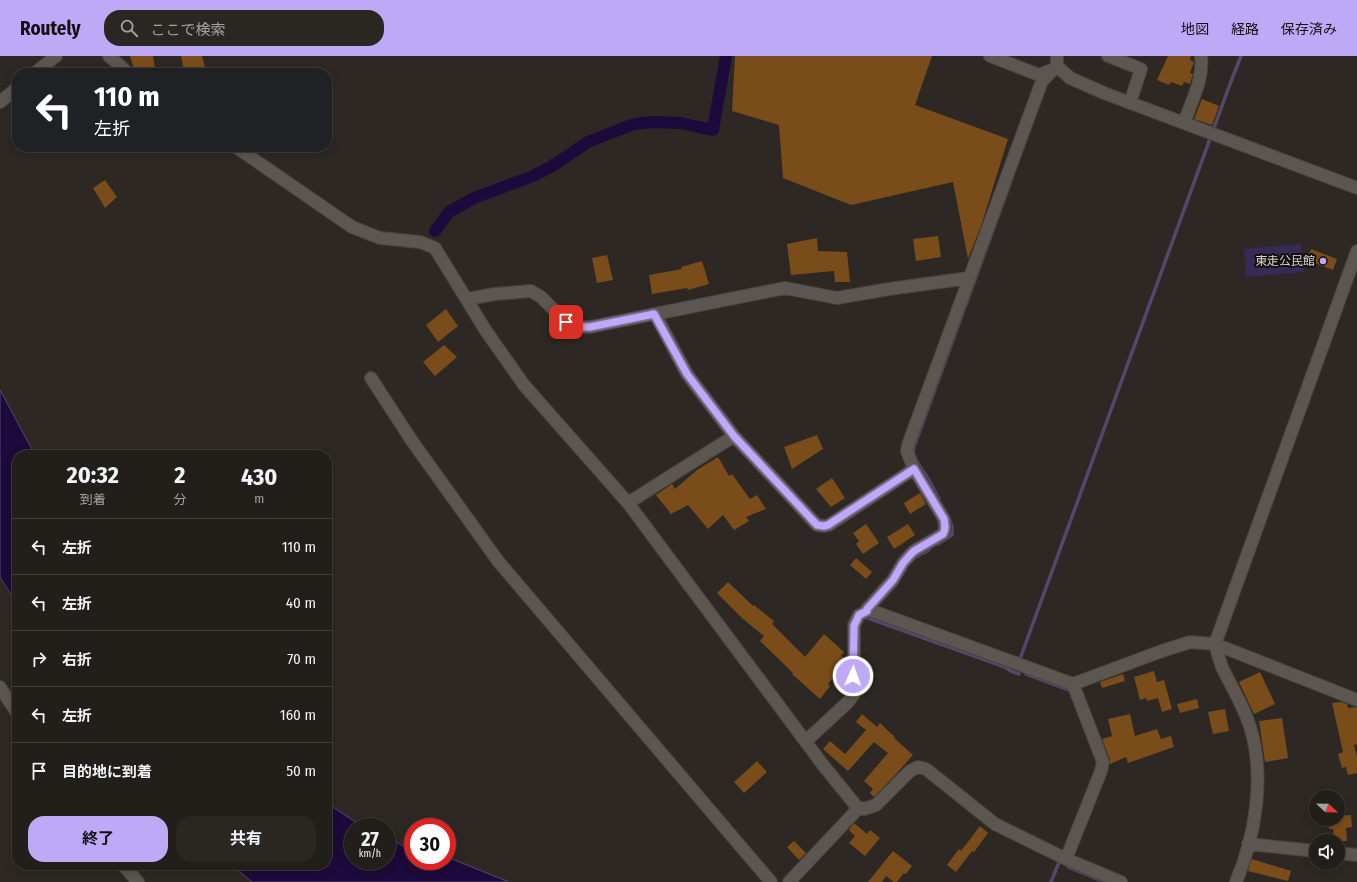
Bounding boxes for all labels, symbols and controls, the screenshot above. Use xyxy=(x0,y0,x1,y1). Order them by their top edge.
search box xyxy=(104,10,384,46)
text: Routely xyxy=(20,17,80,40)
icon: search xyxy=(118,17,140,39)
text: ここで検索 xyxy=(150,21,225,39)
text: 地図 xyxy=(1181,21,1209,38)
text: 経路 xyxy=(1231,21,1259,38)
text: 保存済み xyxy=(1281,21,1337,38)
text: 110 m xyxy=(94,80,160,113)
icon: left xyxy=(28,84,80,136)
text: 左折 xyxy=(94,118,130,140)
place label: 東走公民館 xyxy=(1255,254,1315,268)
marker: 東走公民館 xyxy=(1318,256,1328,266)
pin xyxy=(549,305,583,339)
icon: arrive xyxy=(555,311,577,333)
text: 20:32 xyxy=(67,461,119,489)
text: 2 xyxy=(174,461,185,489)
text: 430 xyxy=(241,463,277,491)
text: m xyxy=(254,491,264,506)
text: 到着 xyxy=(80,492,106,507)
text: 分 xyxy=(173,492,186,507)
icon: left xyxy=(28,536,50,558)
text: 110 m xyxy=(282,538,316,556)
text: 左折 xyxy=(62,539,92,557)
icon: left xyxy=(28,592,50,614)
text: 40 m xyxy=(286,594,316,612)
text: 左折 xyxy=(62,595,92,613)
icon: right xyxy=(28,648,50,670)
text: 70 m xyxy=(287,650,316,668)
text: 右折 xyxy=(62,651,92,669)
position arrow xyxy=(832,655,874,697)
icon: left xyxy=(28,704,50,726)
text: 160 m xyxy=(280,706,316,724)
text: 左折 xyxy=(62,707,92,725)
icon: arrive xyxy=(28,760,50,782)
text: 50 m xyxy=(286,762,316,780)
text: 目的地に到着 xyxy=(62,763,152,781)
north arrow xyxy=(1309,790,1345,826)
map controls xyxy=(1309,790,1345,870)
button: 終了 xyxy=(28,816,168,862)
button: 共有 xyxy=(176,816,316,862)
speed limit sign: 30 xyxy=(404,818,456,870)
text: 27 xyxy=(361,827,379,851)
button: sound xyxy=(1309,834,1345,870)
text: km/h xyxy=(359,848,381,860)

